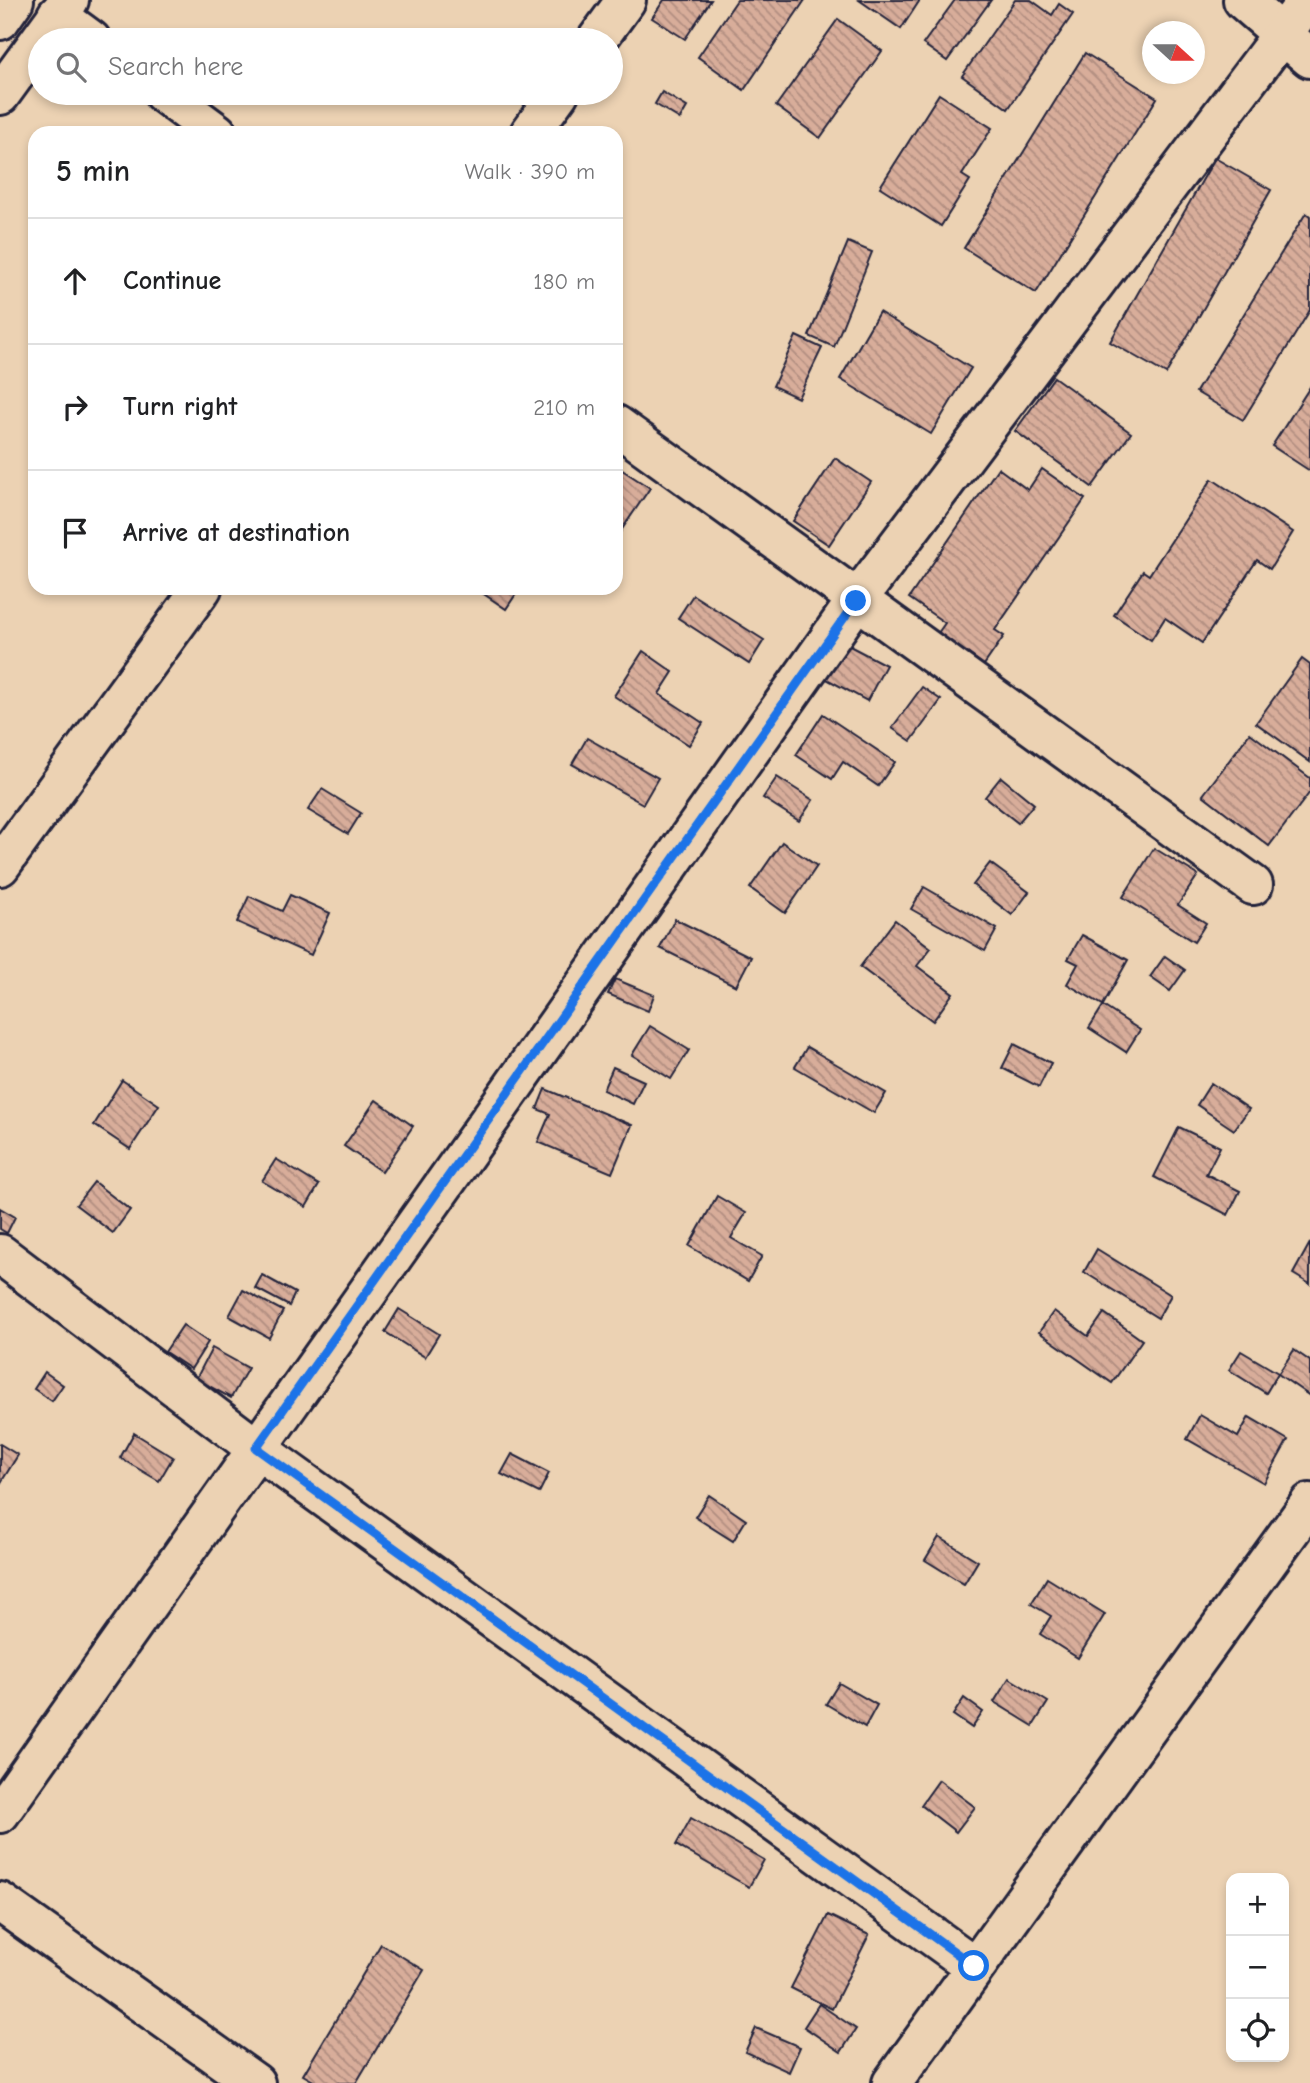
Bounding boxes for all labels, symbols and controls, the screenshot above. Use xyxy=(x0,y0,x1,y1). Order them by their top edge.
north arrow xyxy=(1142,21,1205,84)
search box xyxy=(28,28,623,105)
icon: search xyxy=(52,48,90,86)
text: Search here xyxy=(108,52,243,82)
text: 5 min xyxy=(56,154,130,189)
text: Walk · 390 m xyxy=(465,158,595,185)
icon: ahead xyxy=(56,262,94,300)
text: Continue xyxy=(123,266,221,296)
text: 180 m xyxy=(533,268,595,295)
icon: right xyxy=(56,388,94,426)
text: Turn right xyxy=(123,392,237,422)
text: 210 m xyxy=(533,394,595,421)
icon: arrive xyxy=(56,514,94,552)
text: Arrive at destination xyxy=(123,518,350,548)
route end xyxy=(840,585,871,616)
map controls xyxy=(1226,1873,1289,2062)
button: + xyxy=(1226,1873,1289,1936)
button: − xyxy=(1226,1936,1289,1999)
route start xyxy=(958,1950,989,1981)
button: locate xyxy=(1226,1999,1289,2062)

